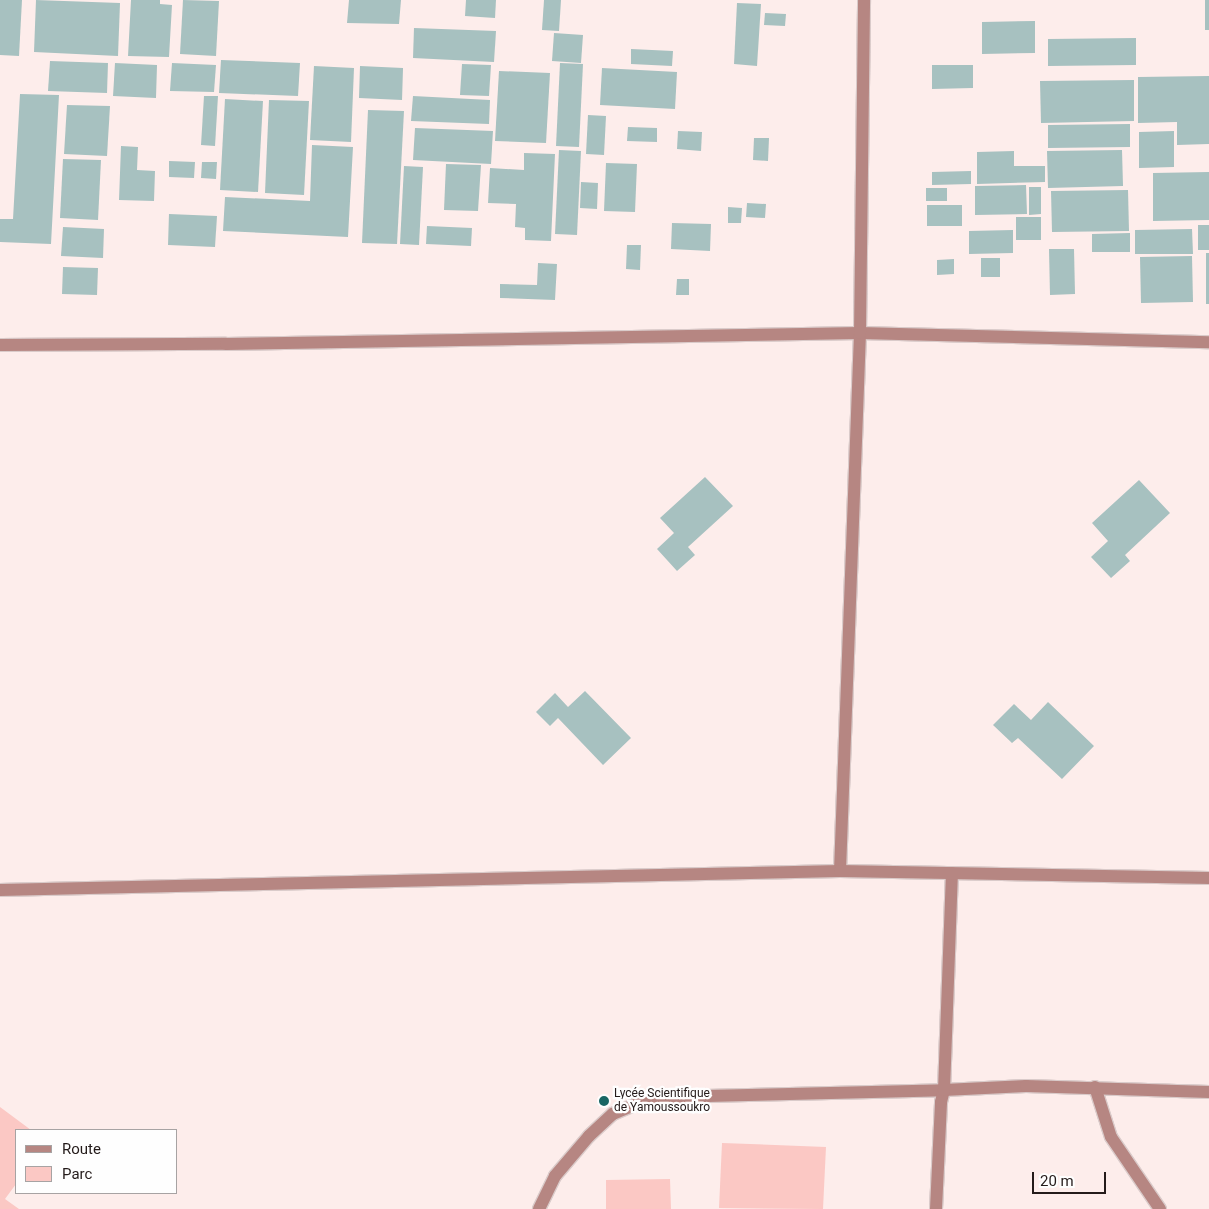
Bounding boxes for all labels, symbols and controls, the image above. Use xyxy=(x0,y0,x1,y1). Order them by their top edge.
place label: Lycée Scientifique de Yamoussoukro xyxy=(614,1087,710,1115)
marker: Lycée Scientifique de Yamoussoukro xyxy=(598,1095,610,1107)
legend xyxy=(15,1129,178,1194)
text: Route xyxy=(62,1140,101,1158)
scale bar xyxy=(1034,1162,1108,1194)
text: Parc xyxy=(62,1165,92,1183)
text: 20 m xyxy=(1040,1172,1074,1190)

